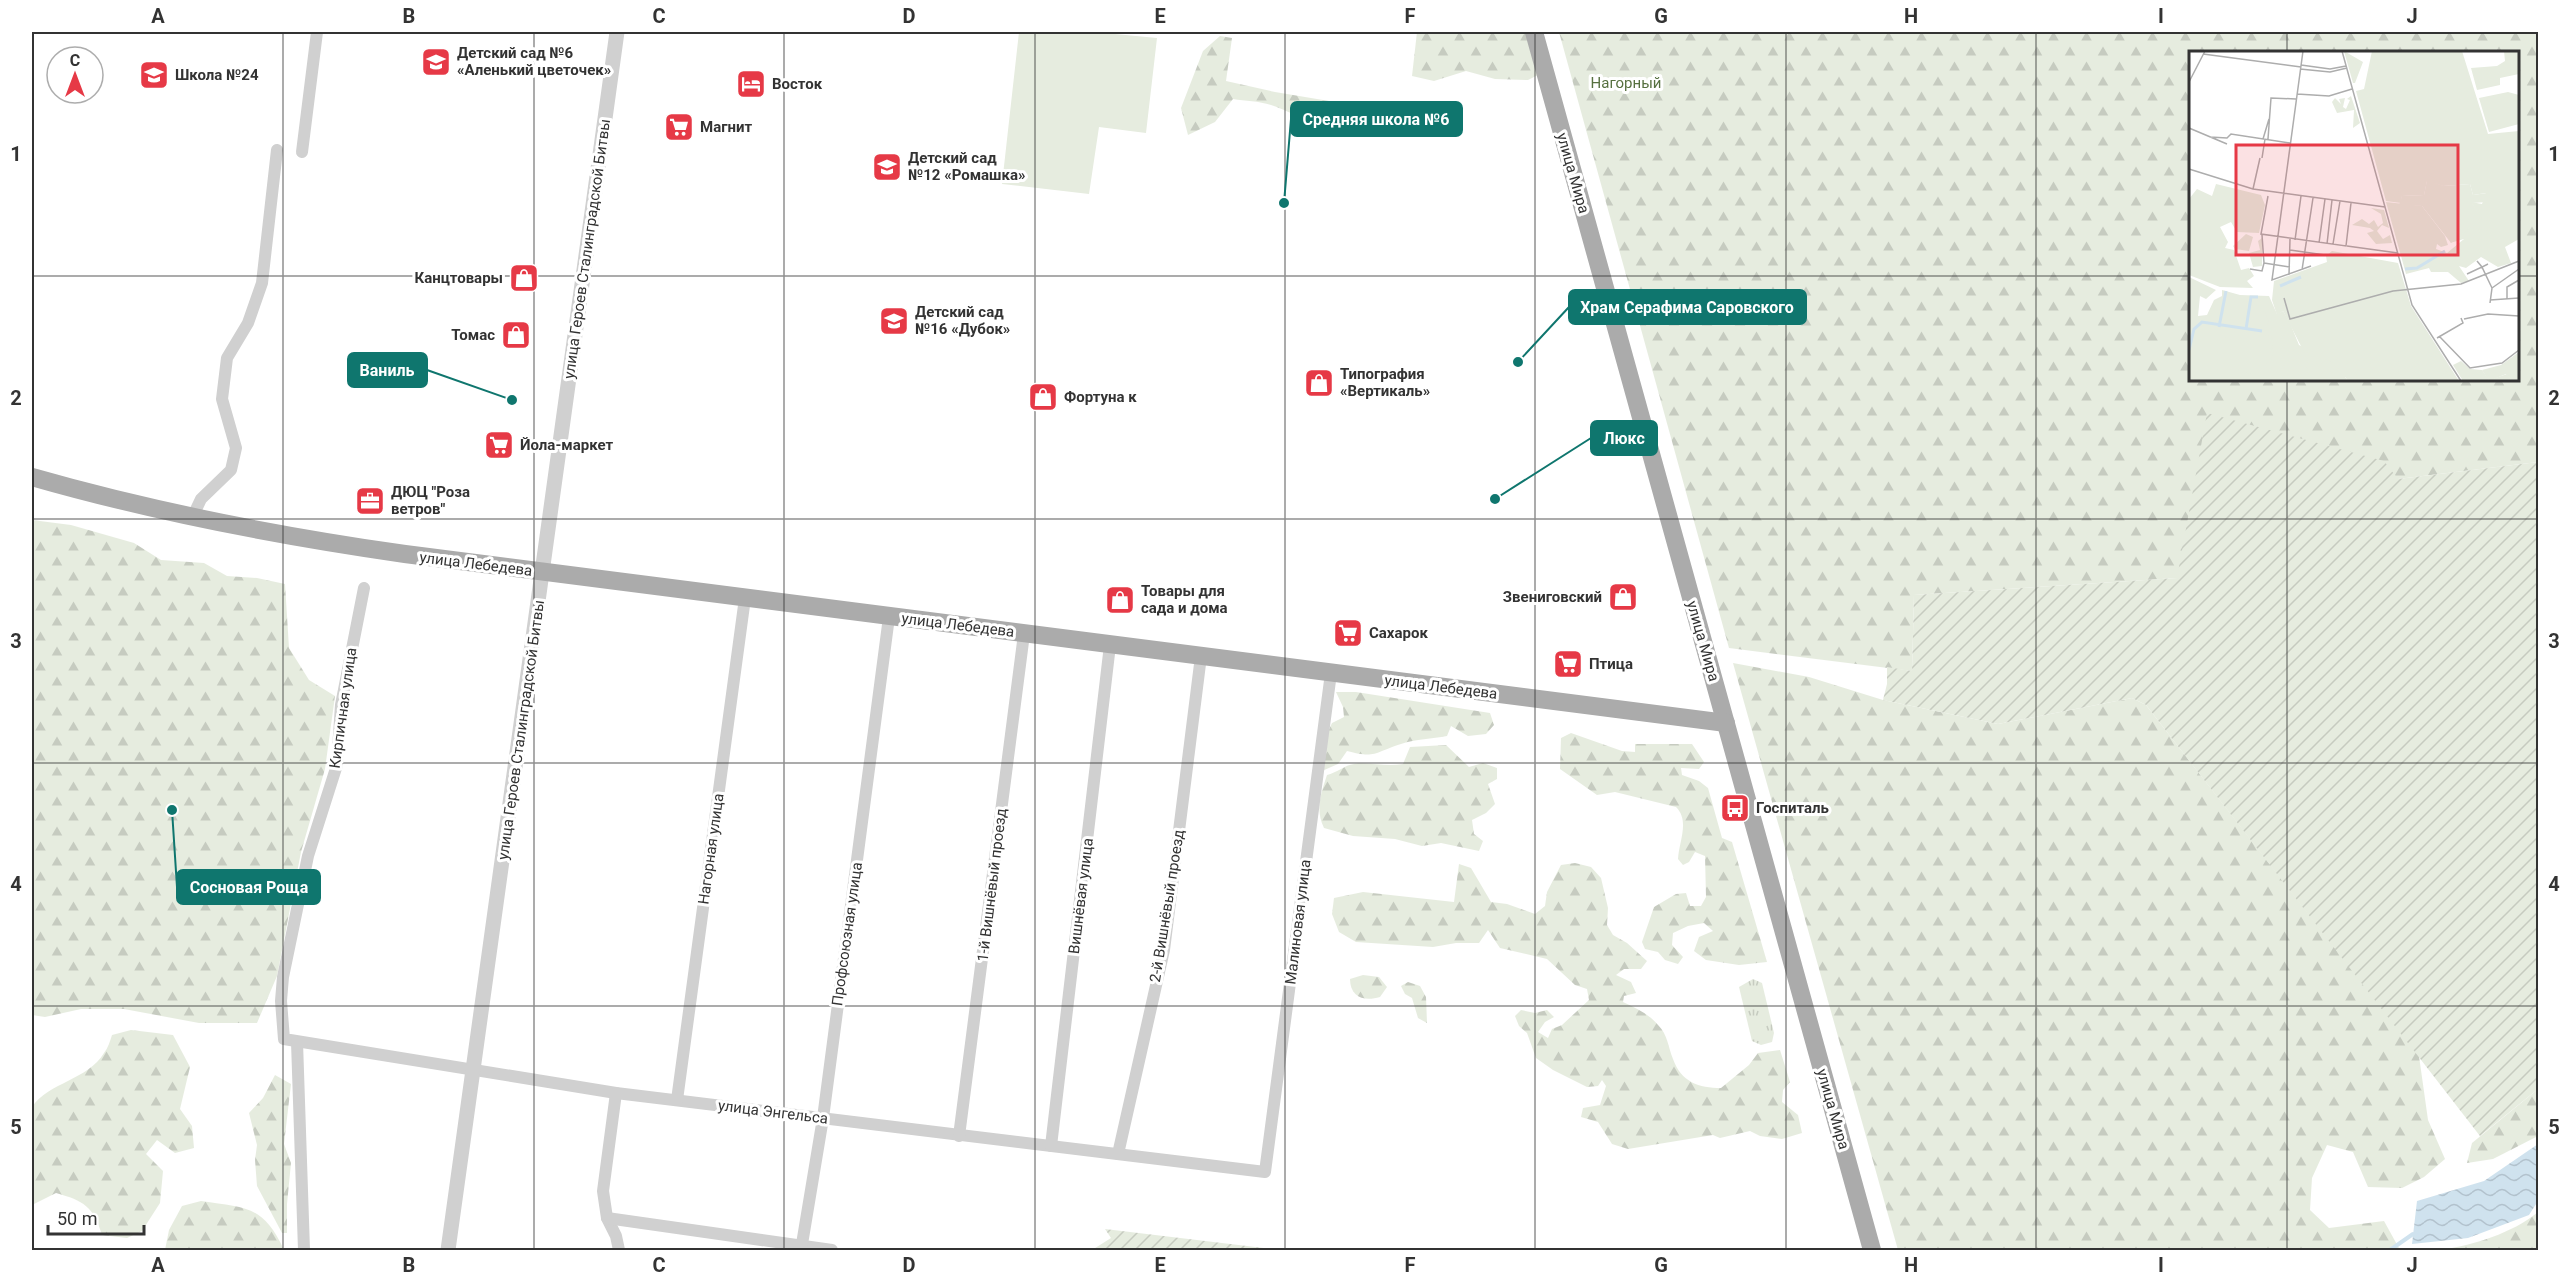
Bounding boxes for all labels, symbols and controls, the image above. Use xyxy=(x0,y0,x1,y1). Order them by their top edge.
text: A xyxy=(151,4,165,28)
text: B xyxy=(403,4,415,28)
text: C xyxy=(652,4,666,28)
text: D xyxy=(903,4,916,28)
text: E xyxy=(1154,4,1166,28)
text: F xyxy=(1405,4,1416,28)
text: G xyxy=(1654,4,1668,28)
text: H xyxy=(1904,4,1918,28)
text: I xyxy=(2158,4,2164,28)
text: J xyxy=(2406,4,2418,28)
place label: Детский сад №6 «Аленький цветочек» xyxy=(457,44,611,79)
north arrow xyxy=(45,45,105,105)
school or university icon: Детский сад №6 «Аленький цветочек» xyxy=(420,46,452,78)
text: С xyxy=(70,51,80,70)
inset map xyxy=(2189,51,2519,381)
school or university icon: Школа №24 xyxy=(138,59,170,91)
place label: Школа №24 xyxy=(175,66,259,84)
hotel icon: Восток xyxy=(735,68,767,100)
park label: Нагорный xyxy=(1591,74,1661,92)
place label: Восток xyxy=(772,75,823,93)
callout: Средняя школа №6 xyxy=(1291,102,1462,136)
text: Средняя школа №6 xyxy=(1303,110,1449,129)
supermarket icon: Магнит xyxy=(663,111,695,143)
street label: улица Героев Сталинградской Битвы xyxy=(560,118,614,380)
place label: Магнит xyxy=(700,118,752,136)
street label: улица Мира xyxy=(1553,131,1593,215)
text: 1 xyxy=(10,142,22,166)
text: 1 xyxy=(2548,142,2560,166)
place label: Детский сад №12 «Ромашка» xyxy=(908,149,1025,184)
school or university icon: Детский сад №12 «Ромашка» xyxy=(871,151,903,183)
shop icon: Канцтовары xyxy=(508,262,540,294)
place label: Канцтовары xyxy=(415,269,503,287)
callout: Храм Серафима Саровского xyxy=(1569,290,1806,324)
text: Храм Серафима Саровского xyxy=(1580,298,1794,317)
place label: Детский сад №16 «Дубок» xyxy=(915,303,1010,338)
school or university icon: Детский сад №16 «Дубок» xyxy=(878,305,910,337)
shop icon: Томас xyxy=(500,319,532,351)
place label: Томас xyxy=(451,326,495,344)
callout: Ваниль xyxy=(348,353,427,387)
text: Ваниль xyxy=(360,361,415,380)
place label: Типография «Вертикаль» xyxy=(1340,365,1430,400)
shop icon: Типография «Вертикаль» xyxy=(1303,367,1335,399)
shop icon: Фортуна к xyxy=(1027,381,1059,413)
text: 2 xyxy=(10,386,22,410)
text: 2 xyxy=(2548,386,2560,410)
place label: Фортуна к xyxy=(1064,388,1137,406)
callout: Люкс xyxy=(1591,421,1657,455)
supermarket icon: Йола-маркет xyxy=(483,429,515,461)
text: Люкс xyxy=(1603,429,1645,448)
place label: Йола-маркет xyxy=(520,436,613,454)
place label: ДЮЦ "Роза ветров" xyxy=(391,483,470,518)
office icon: ДЮЦ "Роза ветров" xyxy=(354,485,386,517)
street label: улица Лебедева xyxy=(419,548,533,580)
shop icon: Звениговский xyxy=(1607,581,1639,613)
place label: Товары для сада и дома xyxy=(1141,582,1228,617)
shop icon: Товары для сада и дома xyxy=(1104,584,1136,616)
place label: Звениговский xyxy=(1503,588,1602,606)
street label: улица Героев Сталинградской Битвы xyxy=(494,599,548,861)
street label: улица Мира xyxy=(1683,599,1723,683)
street label: улица Лебедева xyxy=(901,609,1015,641)
supermarket icon: Сахарок xyxy=(1332,617,1364,649)
place label: Сахарок xyxy=(1369,624,1428,642)
text: 3 xyxy=(10,629,22,653)
text: 3 xyxy=(2548,629,2560,653)
street label: Кирпичная улица xyxy=(326,646,360,770)
supermarket icon: Птица xyxy=(1552,648,1584,680)
place label: Птица xyxy=(1589,655,1633,673)
street label: улица Лебедева xyxy=(1384,671,1498,703)
street label: Нагорная улица xyxy=(694,792,728,906)
bus stop icon: Госпиталь xyxy=(1719,792,1751,824)
place label: Госпиталь xyxy=(1756,799,1829,817)
street label: 1-й Вишнёвый проезд xyxy=(974,807,1010,963)
street label: 2-й Вишнёвый проезд xyxy=(1146,828,1188,984)
street label: Вишнёвая улица xyxy=(1065,837,1097,955)
street label: Малиновая улица xyxy=(1281,859,1315,985)
street label: Профсоюзная улица xyxy=(828,861,866,1007)
callout: Сосновая Роща xyxy=(177,870,320,904)
text: 4 xyxy=(10,872,22,896)
text: 4 xyxy=(2548,872,2560,896)
text: Сосновая Роща xyxy=(190,878,309,897)
street label: улица Мира xyxy=(1813,1067,1853,1151)
street label: улица Энгельса xyxy=(717,1096,829,1128)
text: 5 xyxy=(10,1115,22,1139)
text: 5 xyxy=(2548,1115,2560,1139)
scale bar xyxy=(48,1198,144,1236)
text: 50 m xyxy=(57,1208,97,1229)
text: A xyxy=(151,1253,165,1277)
text: B xyxy=(403,1253,415,1277)
text: C xyxy=(652,1253,666,1277)
text: D xyxy=(903,1253,916,1277)
text: E xyxy=(1154,1253,1166,1277)
text: F xyxy=(1405,1253,1416,1277)
text: G xyxy=(1654,1253,1668,1277)
text: H xyxy=(1904,1253,1918,1277)
text: I xyxy=(2158,1253,2164,1277)
text: J xyxy=(2406,1253,2418,1277)

